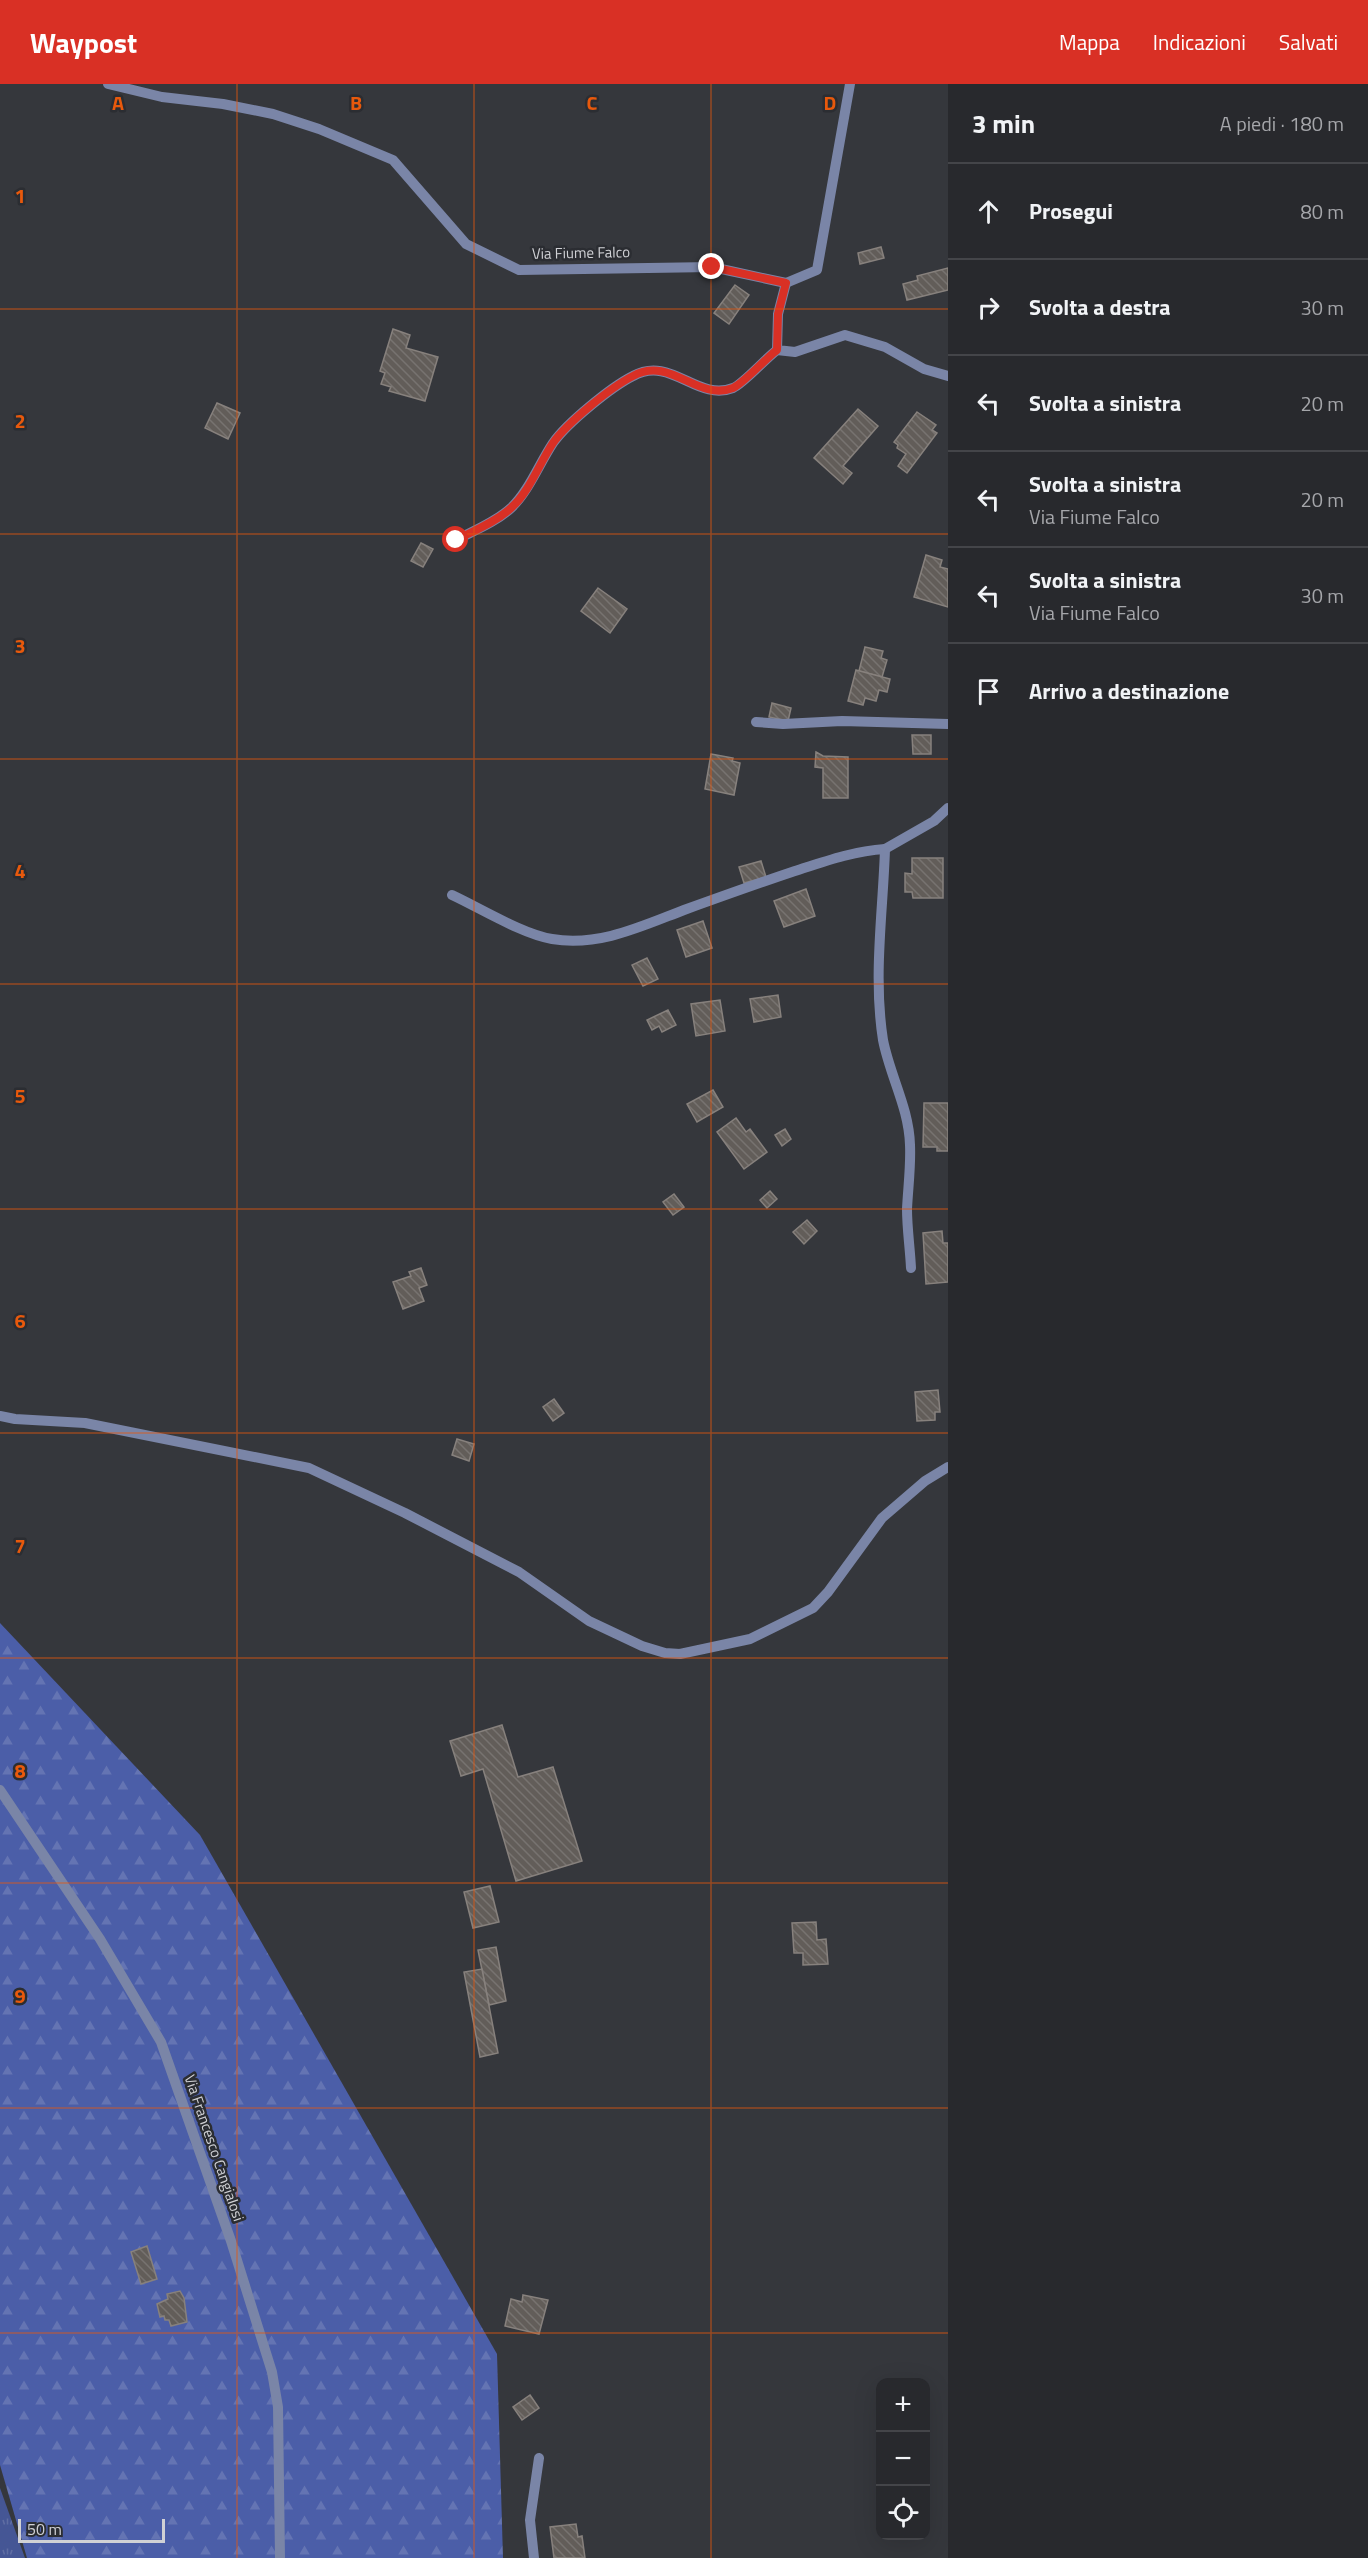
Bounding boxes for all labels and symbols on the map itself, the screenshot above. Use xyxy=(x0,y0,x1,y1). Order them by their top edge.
text: A xyxy=(112,87,124,118)
text: B xyxy=(350,87,362,118)
text: C xyxy=(587,87,598,118)
text: D xyxy=(824,87,836,118)
text: 1 xyxy=(14,180,26,211)
street label: Via Fiume Falco xyxy=(532,240,630,265)
route end xyxy=(698,253,724,279)
text: 2 xyxy=(14,405,26,436)
route start xyxy=(442,526,468,552)
text: 3 xyxy=(14,630,26,661)
text: 4 xyxy=(14,855,26,886)
text: 5 xyxy=(14,1080,26,1111)
text: 6 xyxy=(14,1305,26,1336)
text: 7 xyxy=(14,1530,26,1561)
text: 8 xyxy=(14,1755,26,1786)
text: 9 xyxy=(14,1980,26,2011)
street label: Via Francesco Cangialosi xyxy=(179,2071,250,2224)
scale bar xyxy=(18,2516,165,2544)

